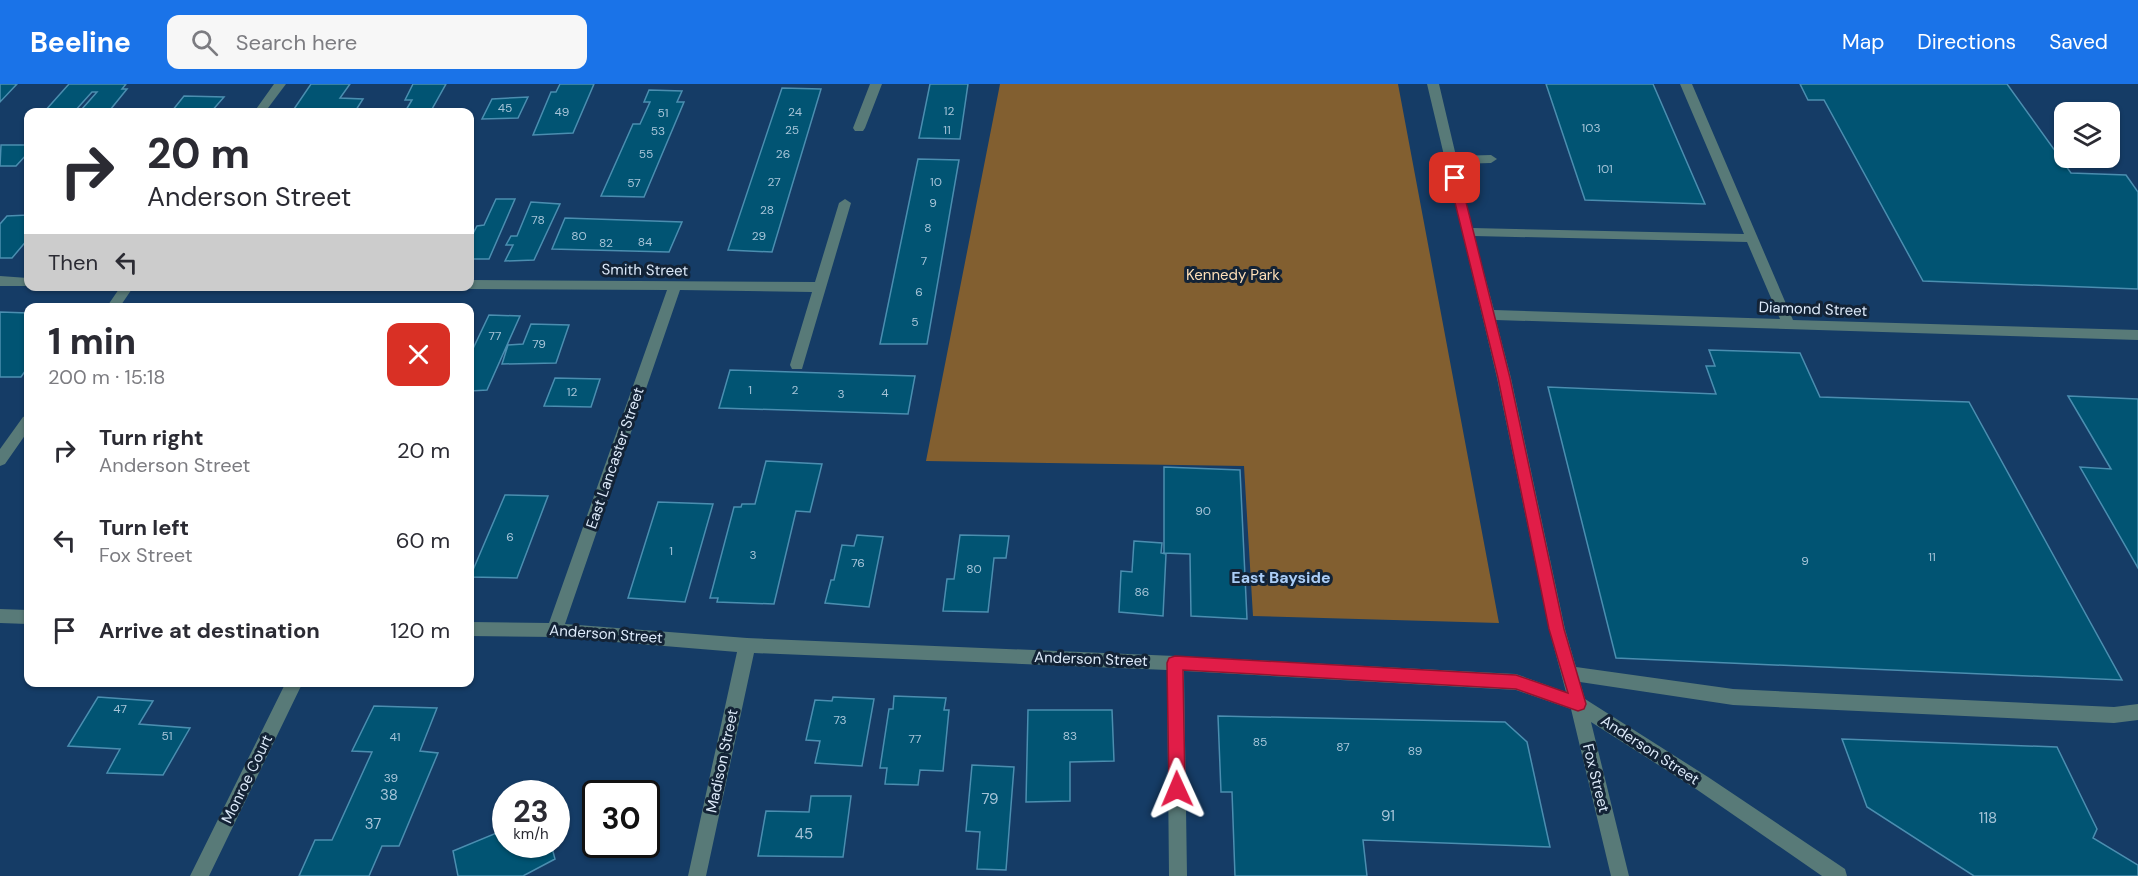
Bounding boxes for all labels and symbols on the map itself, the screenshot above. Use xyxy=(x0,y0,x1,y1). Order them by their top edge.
house number: 45 xyxy=(498,100,512,116)
house number: 12 xyxy=(944,103,954,119)
house number: 49 xyxy=(555,104,569,120)
house number: 24 xyxy=(788,104,802,120)
house number: 51 xyxy=(657,105,669,121)
house number: 103 xyxy=(1581,120,1601,136)
house number: 25 xyxy=(785,122,799,138)
house number: 11 xyxy=(943,122,951,138)
house number: 53 xyxy=(651,123,665,139)
house number: 55 xyxy=(639,146,653,162)
house number: 26 xyxy=(776,146,790,162)
pin xyxy=(1429,152,1480,203)
house number: 101 xyxy=(1597,161,1613,177)
house number: 27 xyxy=(767,174,781,190)
house number: 10 xyxy=(930,174,942,190)
house number: 57 xyxy=(627,175,641,191)
house number: 9 xyxy=(929,195,937,211)
house number: 28 xyxy=(760,202,774,218)
house number: 78 xyxy=(531,212,545,228)
house number: 8 xyxy=(924,220,932,236)
house number: 80 xyxy=(571,228,587,244)
house number: 29 xyxy=(752,228,766,244)
house number: 84 xyxy=(638,234,652,250)
house number: 82 xyxy=(599,235,613,251)
house number: 7 xyxy=(921,253,927,269)
street label: Smith Street xyxy=(601,259,689,281)
park label: Kennedy Park xyxy=(1186,265,1280,285)
house number: 6 xyxy=(915,284,923,300)
street label: Diamond Street xyxy=(1758,297,1868,321)
house number: 5 xyxy=(911,314,919,330)
house number: 77 xyxy=(489,328,501,344)
house number: 79 xyxy=(532,336,546,352)
house number: 1 xyxy=(748,382,752,398)
house number: 2 xyxy=(792,382,799,398)
house number: 12 xyxy=(567,384,577,400)
street label: East Lancaster Street xyxy=(581,384,649,531)
house number: 4 xyxy=(881,385,889,401)
house number: 3 xyxy=(837,386,845,402)
house number: 90 xyxy=(1195,503,1211,519)
house number: 6 xyxy=(506,529,514,545)
house number: 1 xyxy=(669,543,673,559)
house number: 3 xyxy=(749,547,757,563)
house number: 11 xyxy=(1928,549,1936,565)
house number: 9 xyxy=(1801,553,1809,569)
house number: 76 xyxy=(851,555,865,571)
house number: 80 xyxy=(966,561,982,577)
district label: East Bayside xyxy=(1231,567,1331,588)
house number: 86 xyxy=(1135,584,1149,600)
street label: Anderson Street xyxy=(549,620,663,648)
street label: Anderson Street xyxy=(1034,647,1148,671)
house number: 47 xyxy=(113,701,127,717)
street label: Madison Street xyxy=(701,707,743,815)
street label: Anderson Street xyxy=(1597,711,1703,789)
house number: 73 xyxy=(833,712,847,728)
house number: 51 xyxy=(161,728,173,744)
house number: 83 xyxy=(1063,728,1077,744)
house number: 41 xyxy=(389,729,401,745)
street label: Monroe Court xyxy=(217,731,277,827)
house number: 77 xyxy=(909,731,921,747)
house number: 85 xyxy=(1253,734,1267,750)
house number: 87 xyxy=(1336,739,1350,755)
street label: Fox Street xyxy=(1578,742,1614,815)
house number: 89 xyxy=(1408,743,1422,759)
position arrow xyxy=(1145,757,1209,821)
house number: 39 xyxy=(384,770,398,786)
speed limit sign: 30 xyxy=(582,780,660,858)
house number: 38 xyxy=(380,785,398,805)
house number: 79 xyxy=(981,789,999,809)
house number: 91 xyxy=(1381,806,1395,826)
house number: 118 xyxy=(1979,808,1997,828)
house number: 37 xyxy=(365,814,381,834)
house number: 45 xyxy=(795,824,813,844)

